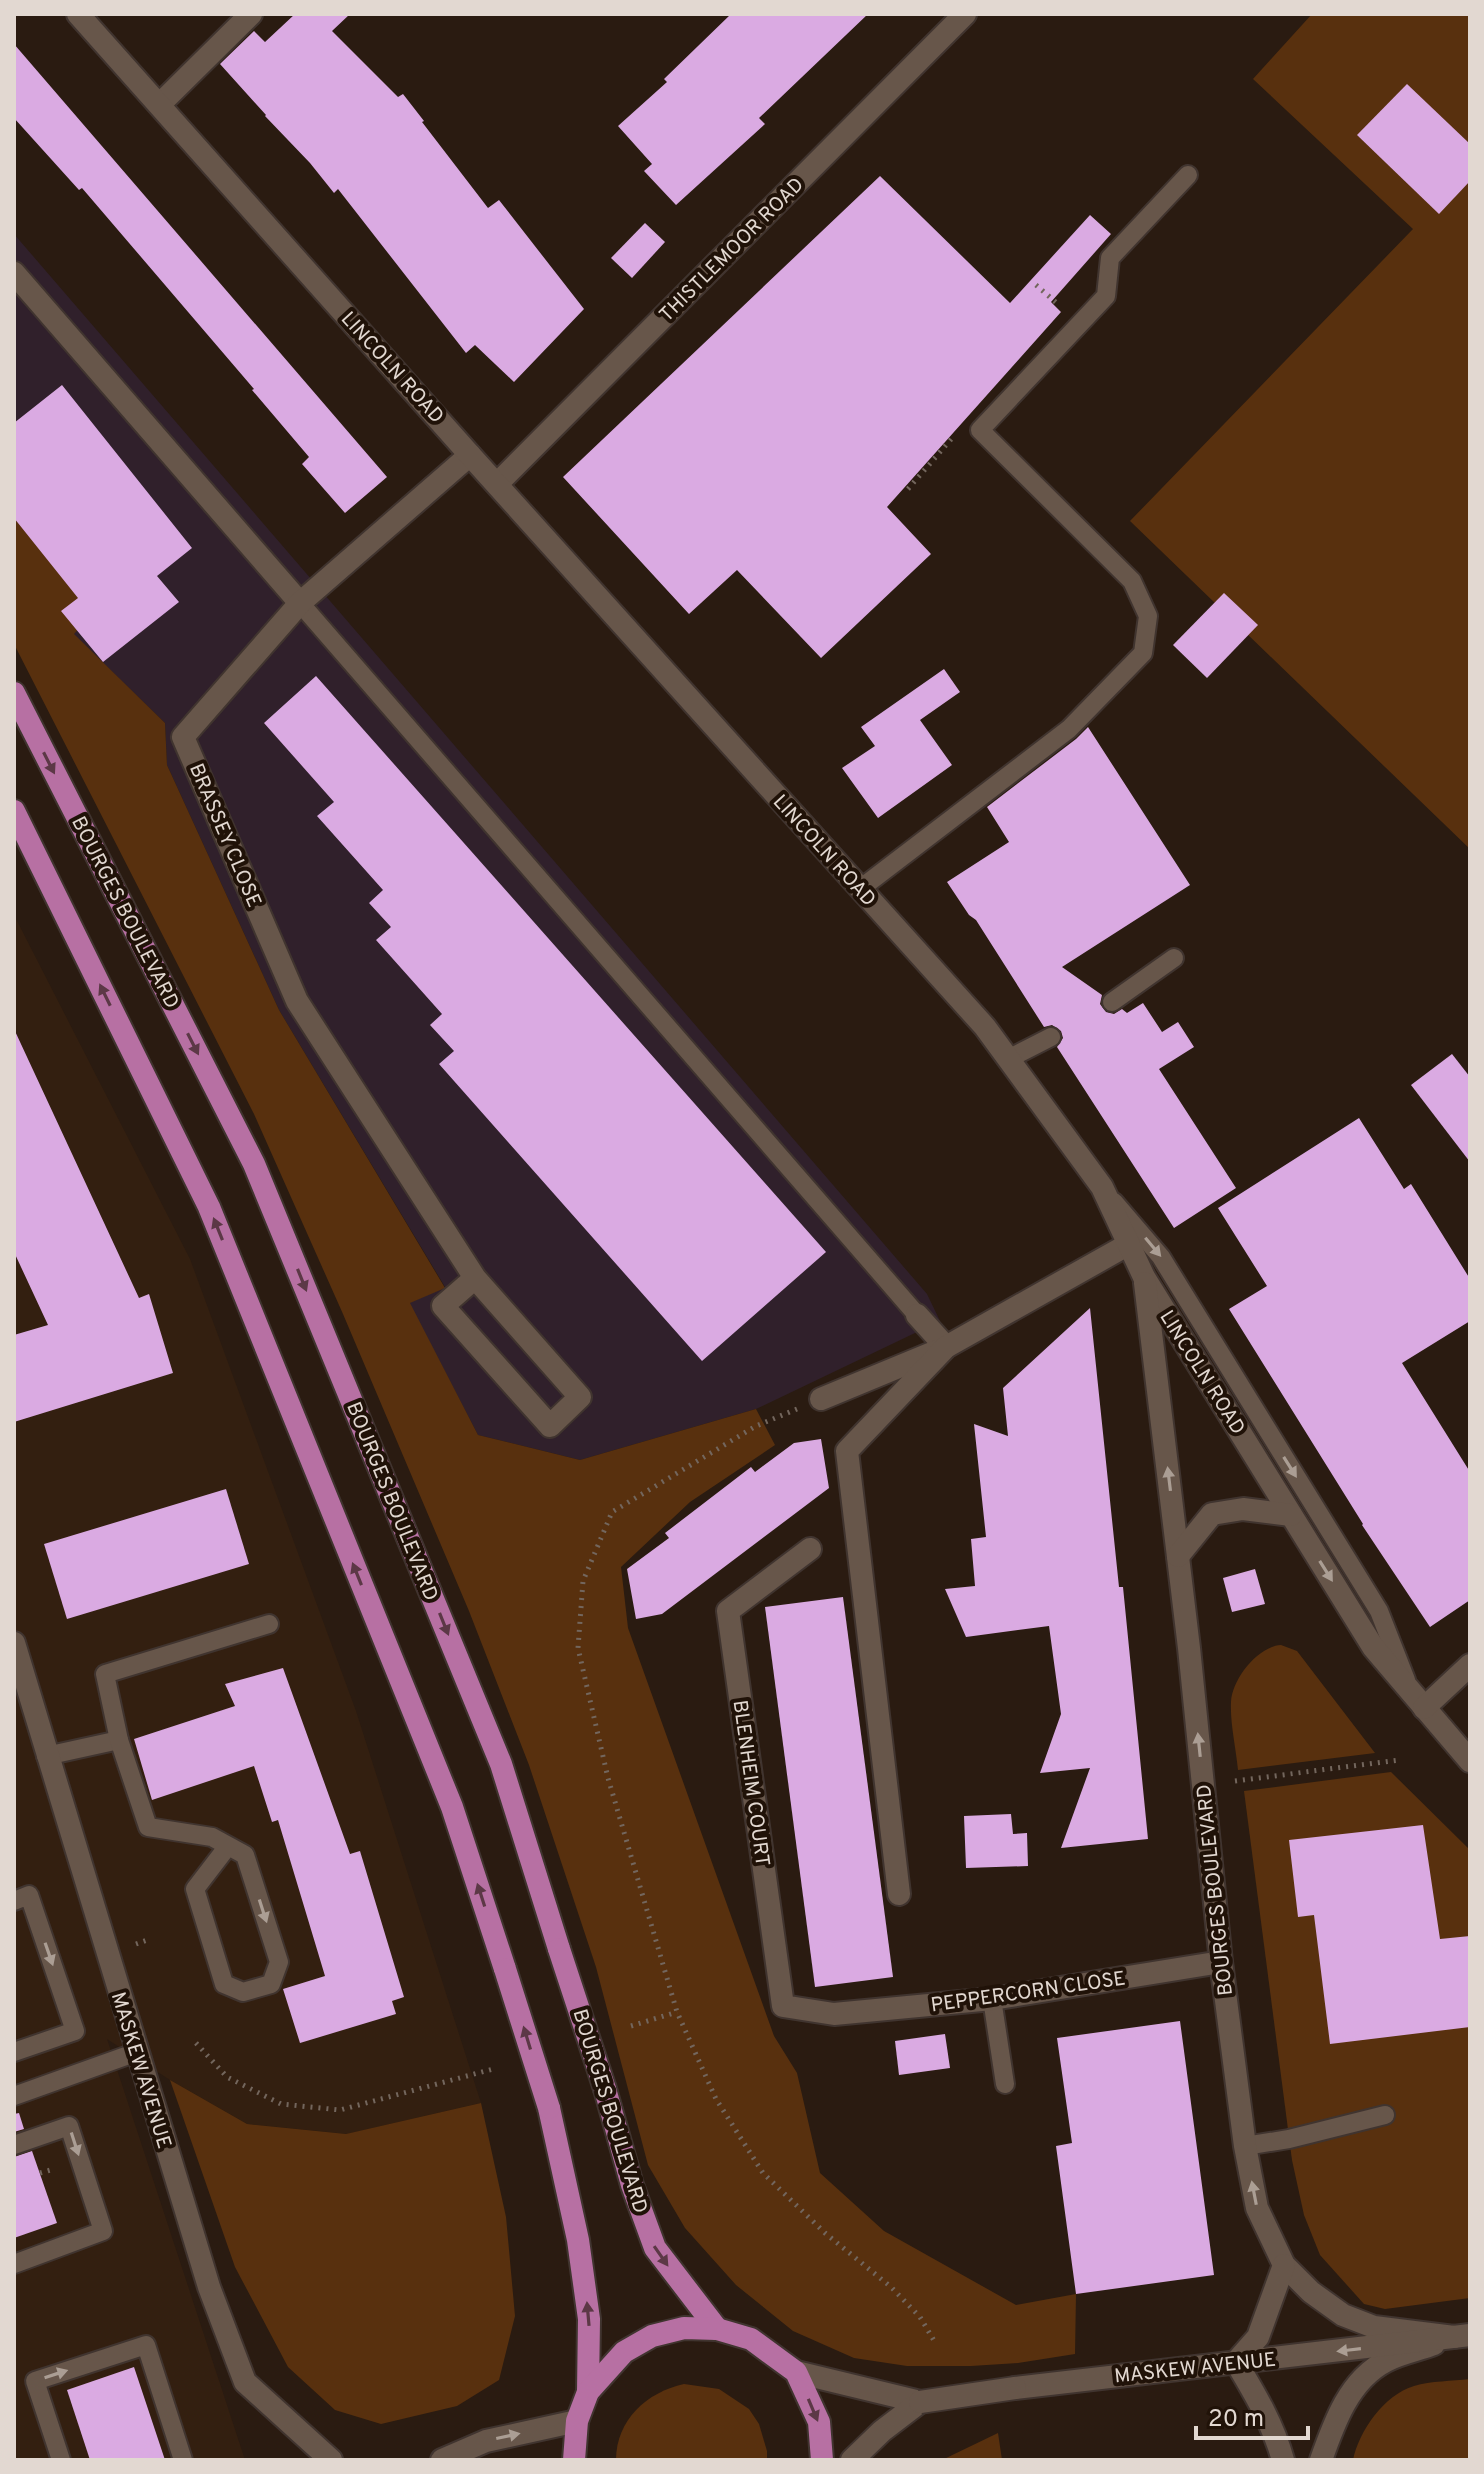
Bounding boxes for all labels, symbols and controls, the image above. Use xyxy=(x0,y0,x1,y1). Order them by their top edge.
street label: THISTLEMOOR ROAD xyxy=(655,173,810,328)
street label: LINCOLN ROAD xyxy=(334,307,449,430)
one-way arrow xyxy=(43,751,56,774)
street label: BRASSEY CLOSE xyxy=(182,760,266,912)
street label: LINCOLN ROAD xyxy=(766,790,881,913)
street label: BOURGES BOULEVARD xyxy=(64,812,184,1013)
one-way arrow xyxy=(98,983,111,1006)
one-way arrow xyxy=(186,1033,200,1055)
one-way arrow xyxy=(211,1217,224,1241)
one-way arrow xyxy=(1144,1237,1161,1257)
one-way arrow xyxy=(296,1268,309,1292)
street label: LINCOLN ROAD xyxy=(1153,1306,1250,1440)
street label: BOURGES BOULEVARD xyxy=(339,1398,443,1605)
one-way arrow xyxy=(1282,1457,1297,1478)
one-way arrow xyxy=(1162,1466,1175,1491)
one-way arrow xyxy=(1318,1560,1333,1583)
one-way arrow xyxy=(351,1562,364,1586)
one-way arrow xyxy=(437,1612,450,1636)
street label: BLENHEIM COURT xyxy=(725,1698,775,1868)
one-way arrow xyxy=(1192,1733,1205,1758)
street label: BOURGES BOULEVARD xyxy=(1192,1783,1240,1997)
one-way arrow xyxy=(474,1882,486,1906)
one-way arrow xyxy=(257,1899,270,1923)
one-way arrow xyxy=(43,1942,55,1966)
street label: PEPPERCORN CLOSE xyxy=(929,1966,1127,2020)
street label: MASKEW AVENUE xyxy=(104,1989,176,2152)
street label: BOURGES BOULEVARD xyxy=(566,2006,653,2217)
one-way arrow xyxy=(520,2026,533,2050)
one-way arrow xyxy=(69,2133,82,2157)
one-way arrow xyxy=(1247,2180,1260,2205)
one-way arrow xyxy=(653,2246,668,2267)
one-way arrow xyxy=(581,2301,594,2326)
one-way arrow xyxy=(1336,2343,1361,2356)
street label: MASKEW AVENUE xyxy=(1113,2348,1277,2390)
one-way arrow xyxy=(45,2367,69,2380)
scale bar xyxy=(1196,2390,1308,2440)
one-way arrow xyxy=(807,2399,820,2422)
text: 20 m xyxy=(1208,2405,1264,2435)
one-way arrow xyxy=(496,2429,521,2442)

